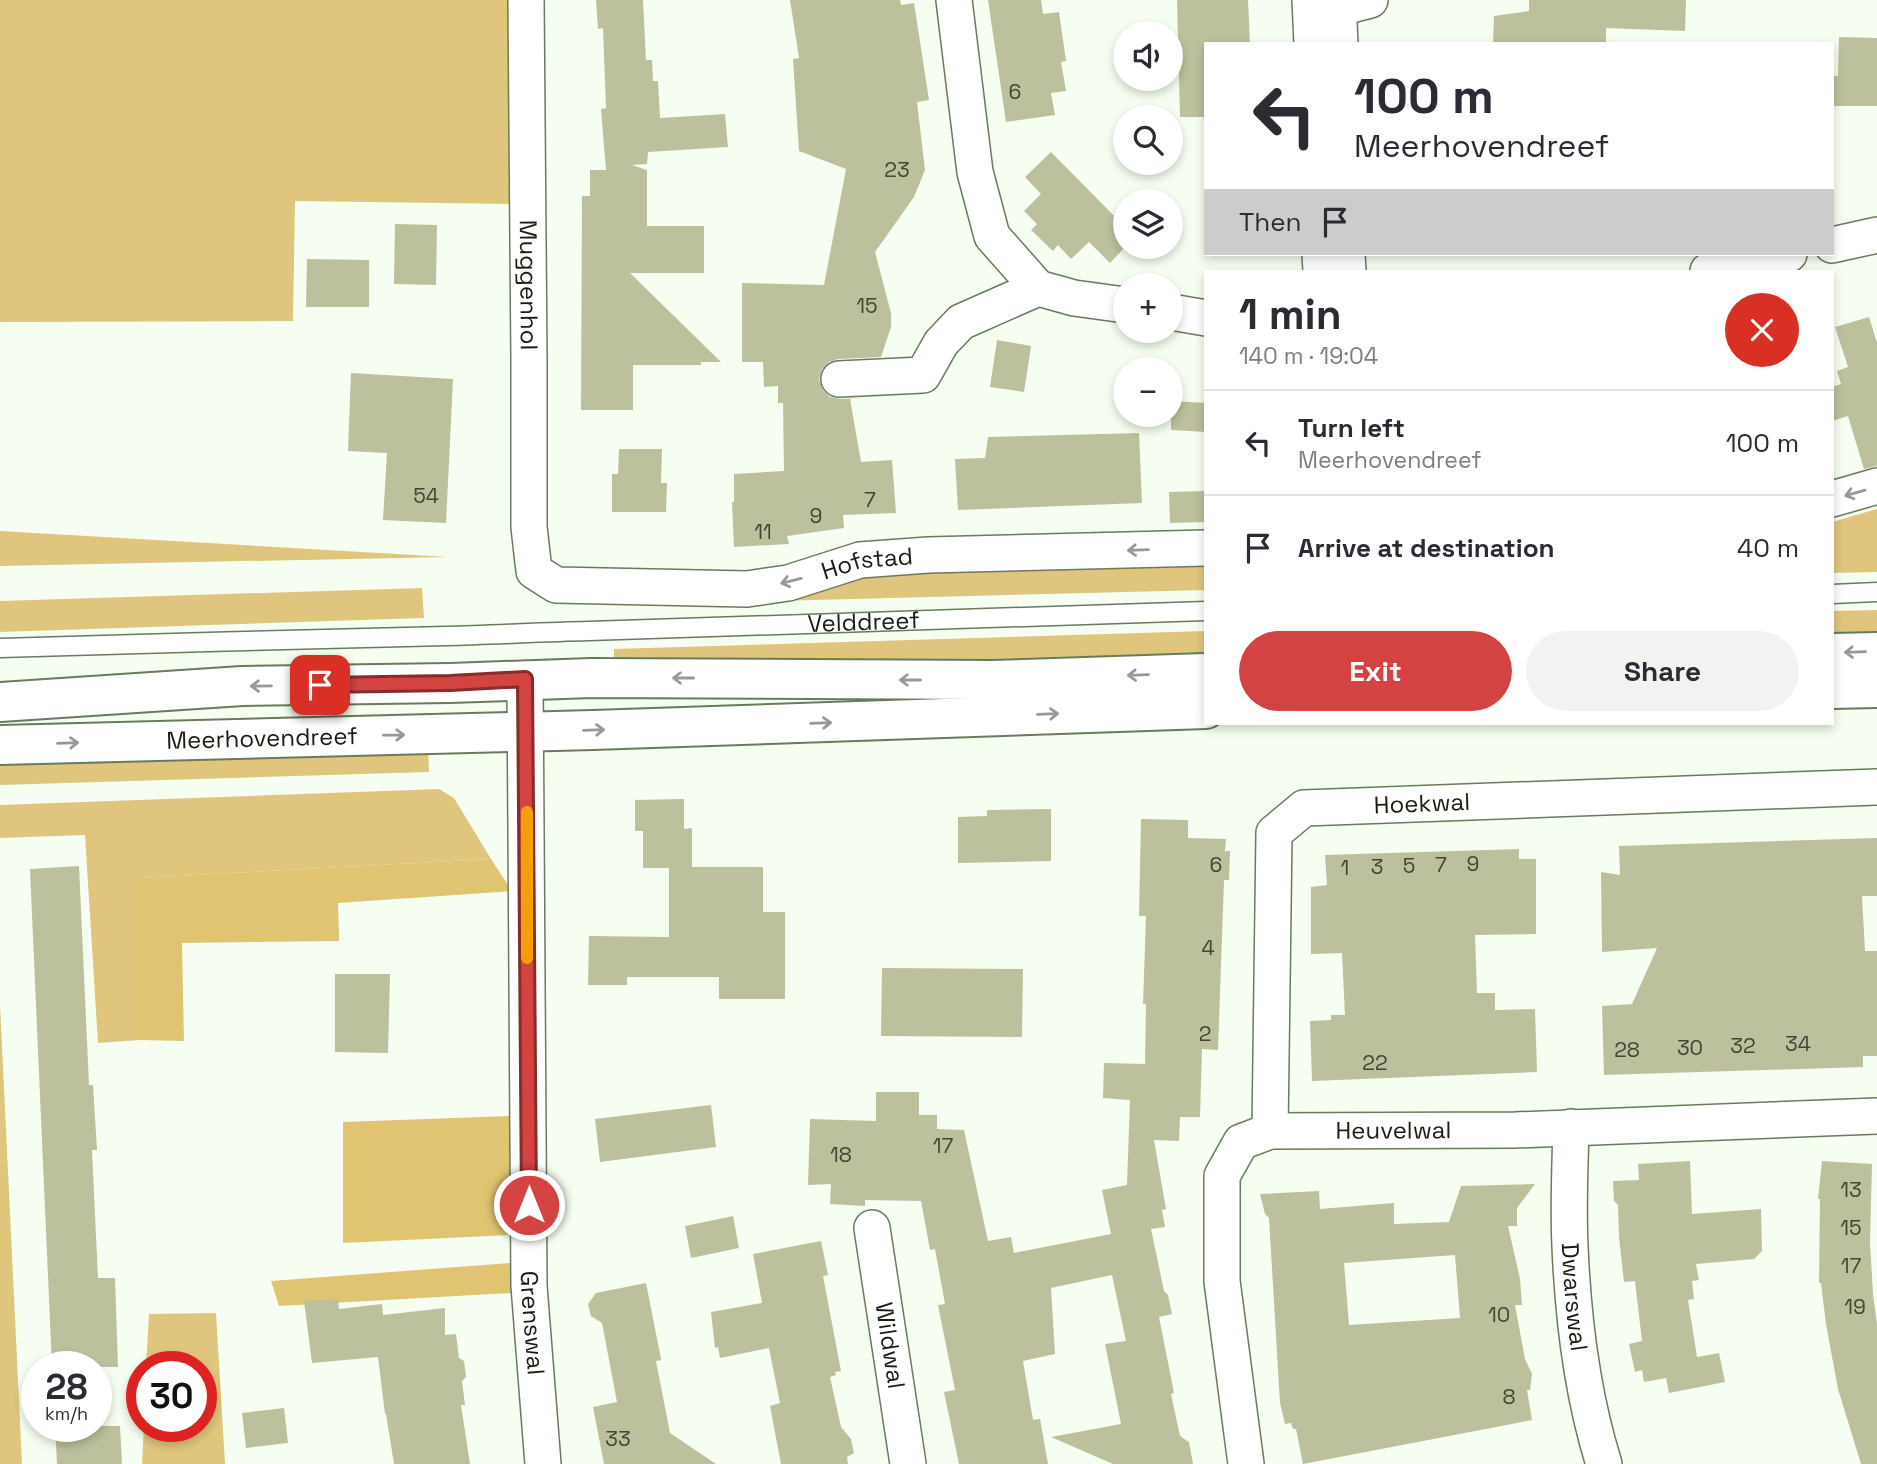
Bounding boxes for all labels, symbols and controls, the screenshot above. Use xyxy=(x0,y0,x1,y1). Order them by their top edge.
map controls xyxy=(1113,21,1183,427)
button: sound xyxy=(1113,21,1183,91)
text: 100 m xyxy=(1354,65,1494,127)
icon: left xyxy=(1239,70,1330,161)
house number: 6 xyxy=(1009,78,1021,105)
button: search xyxy=(1113,105,1183,175)
text: Meerhovendreef xyxy=(1354,126,1609,166)
house number: 23 xyxy=(884,156,910,183)
button: layers xyxy=(1113,189,1183,259)
icon: arrive xyxy=(1316,203,1354,241)
text: Then xyxy=(1239,205,1302,239)
street label: Muggenhol xyxy=(513,220,545,350)
button: + xyxy=(1113,273,1183,343)
text: 1 min xyxy=(1239,288,1342,341)
house number: 15 xyxy=(856,292,878,319)
button: close xyxy=(1725,293,1799,367)
text: 140 m · 19:04 xyxy=(1239,341,1378,371)
button: − xyxy=(1113,357,1183,427)
text: Turn left xyxy=(1298,411,1405,445)
icon: left xyxy=(1239,424,1277,462)
text: 100 m xyxy=(1726,426,1799,460)
text: Meerhovendreef xyxy=(1298,445,1481,475)
house number: 54 xyxy=(413,482,439,509)
house number: 7 xyxy=(864,486,876,513)
one-way arrow xyxy=(1844,487,1866,500)
house number: 9 xyxy=(810,502,822,529)
house number: 11 xyxy=(754,518,772,545)
icon: arrive xyxy=(1239,529,1277,567)
text: Arrive at destination xyxy=(1298,531,1555,565)
text: 40 m xyxy=(1737,531,1799,565)
street label: Hofstad xyxy=(817,540,914,586)
one-way arrow xyxy=(1126,543,1149,556)
one-way arrow xyxy=(780,575,803,588)
street label: Velddreef xyxy=(807,604,920,639)
button: Exit xyxy=(1239,631,1512,711)
button: Share xyxy=(1526,631,1799,711)
one-way arrow xyxy=(1843,646,1866,659)
pin xyxy=(290,655,350,715)
icon: arrive xyxy=(301,666,339,704)
one-way arrow xyxy=(1126,668,1149,682)
one-way arrow xyxy=(671,671,694,685)
one-way arrow xyxy=(899,673,922,686)
one-way arrow xyxy=(249,679,272,693)
one-way arrow xyxy=(1037,708,1060,721)
one-way arrow xyxy=(809,716,832,729)
street label: Meerhovendreef xyxy=(166,720,358,756)
one-way arrow xyxy=(582,724,605,737)
one-way arrow xyxy=(382,728,405,741)
one-way arrow xyxy=(56,736,79,749)
street label: Hoekwal xyxy=(1373,786,1471,820)
house number: 9 xyxy=(1467,850,1479,877)
house number: 6 xyxy=(1210,851,1222,878)
house number: 7 xyxy=(1435,851,1447,878)
house number: 5 xyxy=(1403,852,1415,879)
house number: 3 xyxy=(1371,853,1383,880)
house number: 1 xyxy=(1341,854,1349,881)
house number: 4 xyxy=(1201,934,1215,961)
house number: 2 xyxy=(1199,1020,1211,1047)
house number: 34 xyxy=(1785,1030,1811,1057)
house number: 32 xyxy=(1730,1032,1756,1059)
house number: 30 xyxy=(1677,1034,1703,1061)
house number: 28 xyxy=(1614,1036,1640,1063)
house number: 22 xyxy=(1362,1049,1388,1076)
street label: Heuvelwal xyxy=(1335,1114,1452,1146)
house number: 17 xyxy=(933,1132,953,1159)
house number: 18 xyxy=(830,1141,852,1168)
position arrow xyxy=(492,1168,566,1242)
house number: 13 xyxy=(1840,1176,1862,1203)
house number: 15 xyxy=(1840,1214,1862,1241)
street label: Dwarswal xyxy=(1555,1242,1595,1353)
house number: 17 xyxy=(1841,1252,1861,1279)
street label: Grenswal xyxy=(514,1271,552,1376)
house number: 19 xyxy=(1844,1293,1866,1320)
street label: Wildwal xyxy=(869,1300,912,1391)
house number: 10 xyxy=(1488,1301,1510,1328)
speed limit sign: 30 xyxy=(126,1351,217,1442)
text: 28 xyxy=(46,1365,87,1409)
house number: 8 xyxy=(1502,1383,1516,1410)
text: km/h xyxy=(45,1402,88,1425)
house number: 33 xyxy=(605,1425,631,1452)

